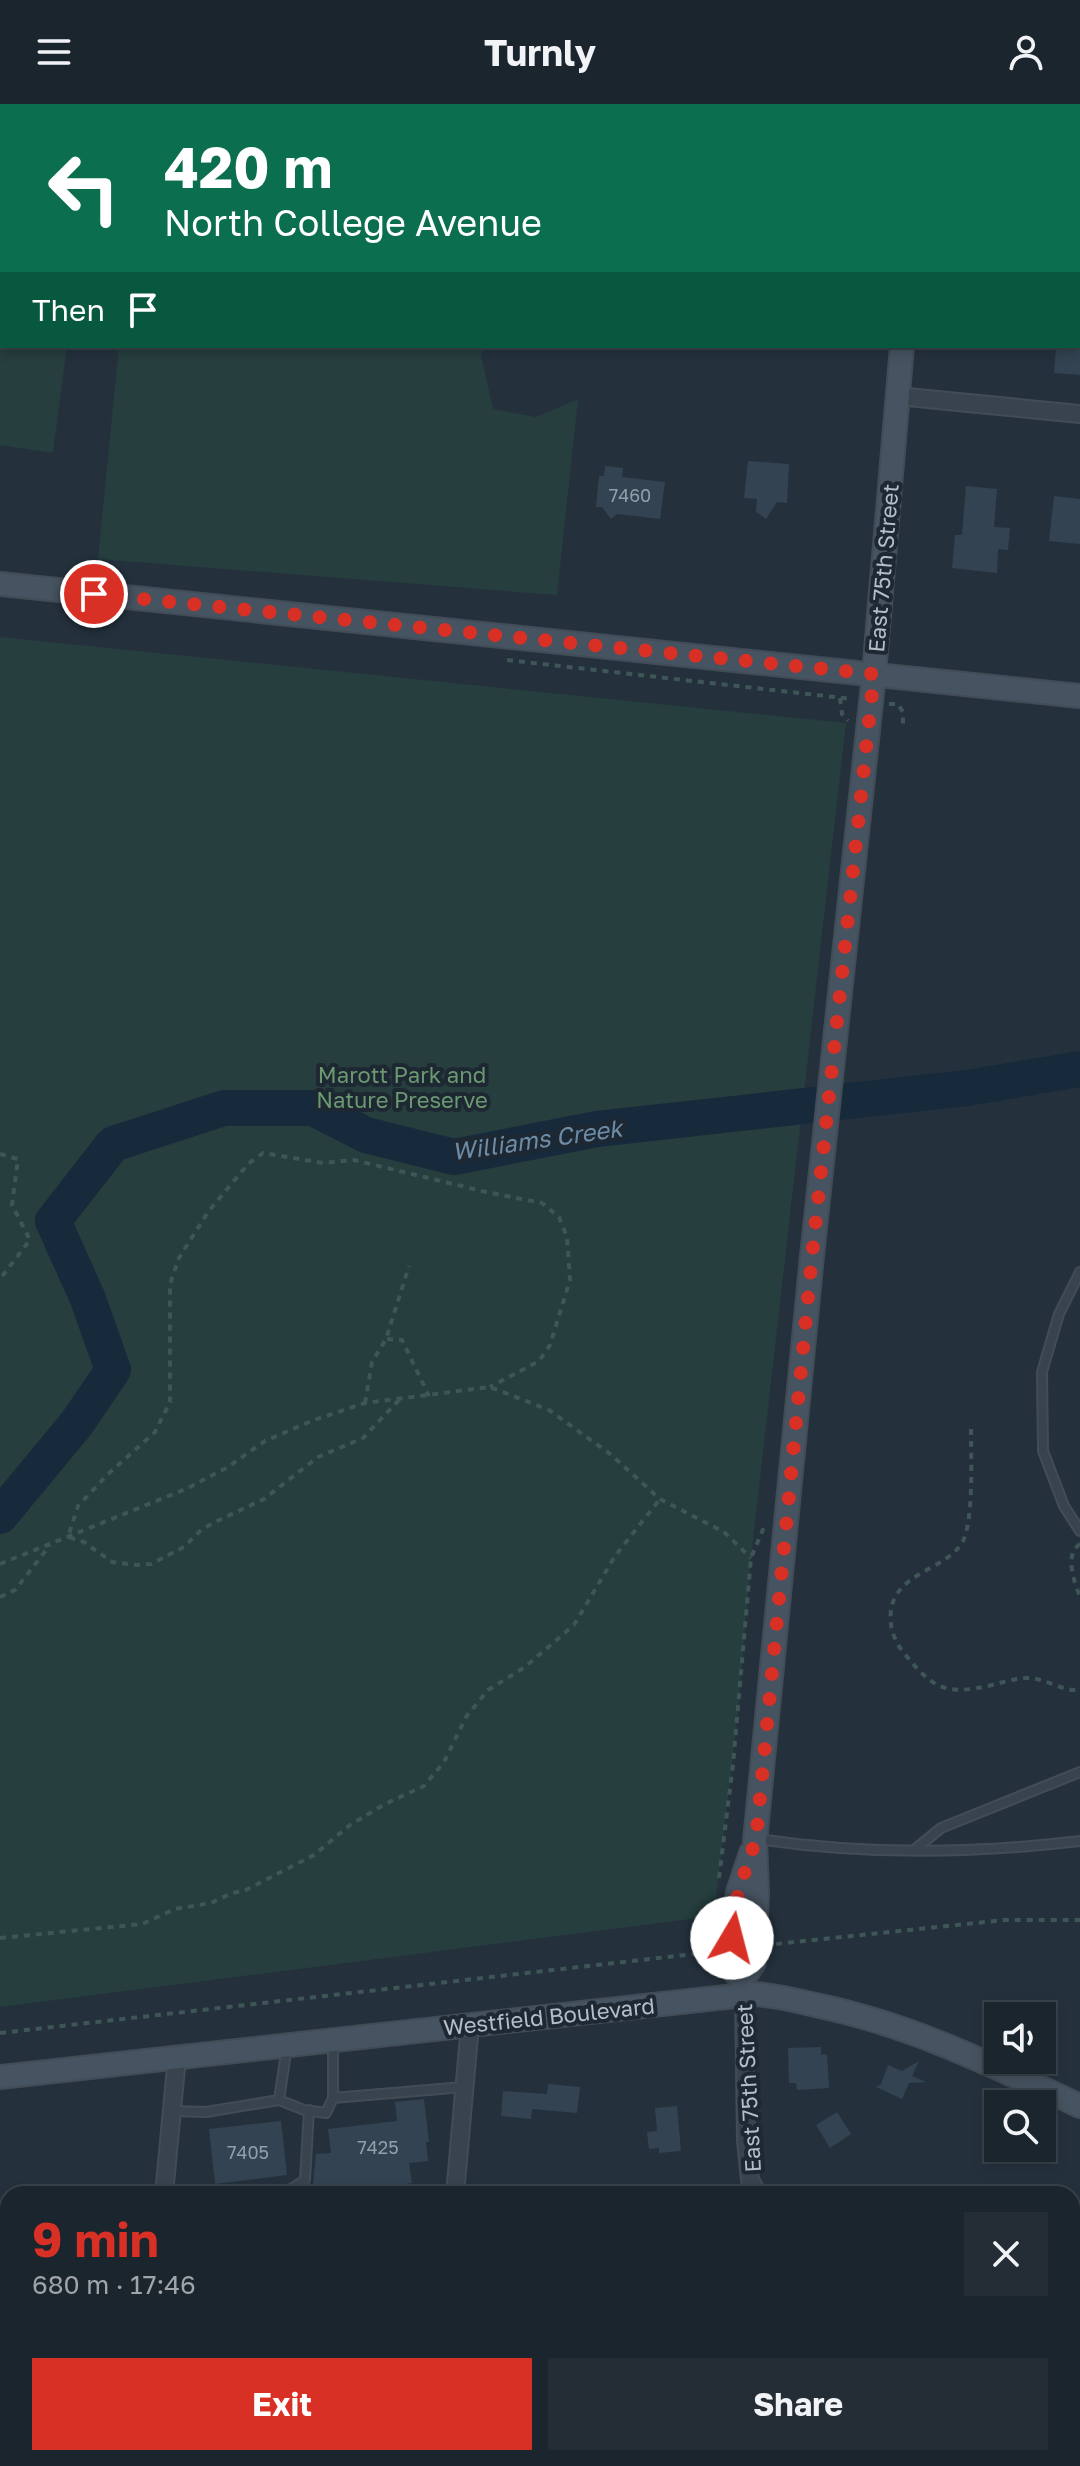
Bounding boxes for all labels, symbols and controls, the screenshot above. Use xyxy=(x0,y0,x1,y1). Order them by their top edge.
icon: menu xyxy=(32,30,76,74)
icon: person xyxy=(1004,30,1048,74)
text: Turnly xyxy=(484,31,596,74)
text: 420 m xyxy=(164,133,333,200)
icon: left xyxy=(32,136,136,240)
text: North College Avenue xyxy=(164,201,542,244)
icon: arrive xyxy=(121,288,165,332)
text: Then xyxy=(32,292,105,328)
street label: East 75th Street xyxy=(862,483,904,653)
house number: 7460 xyxy=(609,484,651,506)
pin xyxy=(60,560,128,628)
icon: arrive xyxy=(72,572,116,616)
park label: Marott Park and Nature Preserve xyxy=(316,1061,488,1113)
water label: Williams Creek xyxy=(450,1112,626,1165)
position arrow xyxy=(690,1896,774,1980)
street label: Westfield Boulevard xyxy=(442,1991,656,2041)
map controls xyxy=(984,2002,1056,2162)
button: sound xyxy=(984,2002,1056,2074)
street label: East 75th Street xyxy=(730,2003,766,2173)
button: search xyxy=(984,2090,1056,2162)
house number: 7425 xyxy=(357,2136,399,2158)
house number: 7405 xyxy=(227,2141,269,2163)
text: 9 min xyxy=(32,2210,159,2268)
button: close xyxy=(964,2212,1048,2296)
text: 680 m · 17:46 xyxy=(32,2269,196,2300)
button: Exit xyxy=(32,2358,532,2450)
button: Share xyxy=(548,2358,1048,2450)

